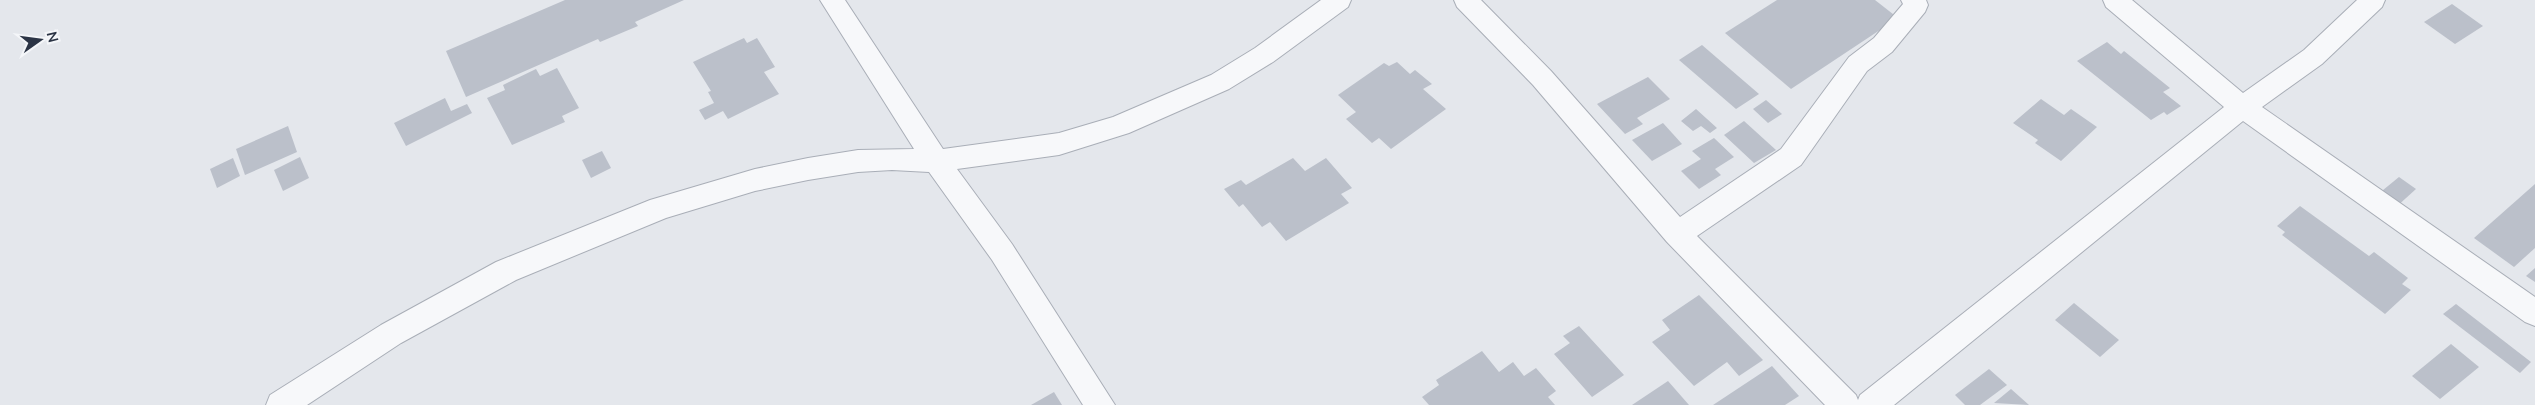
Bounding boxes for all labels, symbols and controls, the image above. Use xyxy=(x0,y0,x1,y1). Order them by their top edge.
north arrow xyxy=(15,15,65,65)
text: N xyxy=(43,30,63,44)

